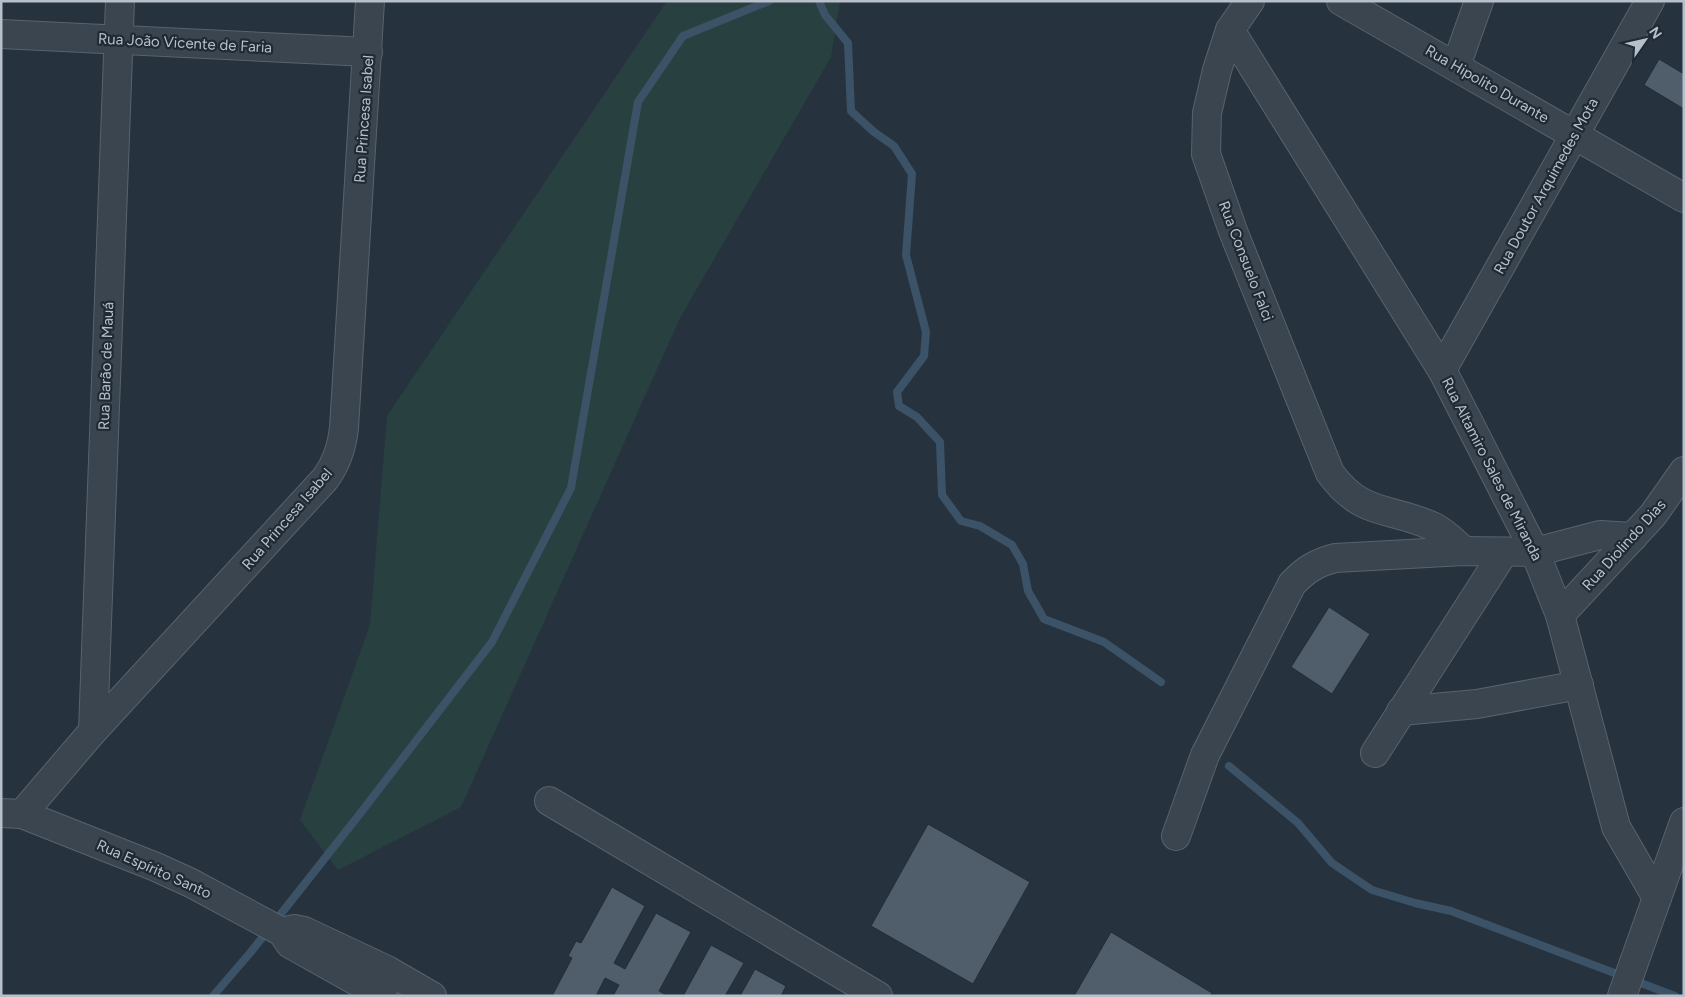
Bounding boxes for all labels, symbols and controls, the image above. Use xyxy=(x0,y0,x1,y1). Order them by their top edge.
north arrow xyxy=(1620,15,1670,65)
text: N xyxy=(1645,24,1665,42)
street label: Rua João Vicente de Faria xyxy=(98,29,272,57)
street label: Rua Hipolito Durante xyxy=(1422,41,1552,127)
street label: Rua Princesa Isabel xyxy=(351,54,377,184)
street label: Rua Doutor Arquimedes Mota xyxy=(1490,95,1602,277)
street label: Rua Consuelo Falci xyxy=(1215,199,1277,323)
street label: Rua Barão de Mauá xyxy=(95,302,117,430)
street label: Rua Altamiro Sales de Miranda xyxy=(1438,374,1546,564)
street label: Rua Princesa Isabel xyxy=(238,465,336,573)
street label: Rua Diolindo Dias xyxy=(1578,496,1670,594)
street label: Rua Espírito Santo xyxy=(94,836,214,902)

